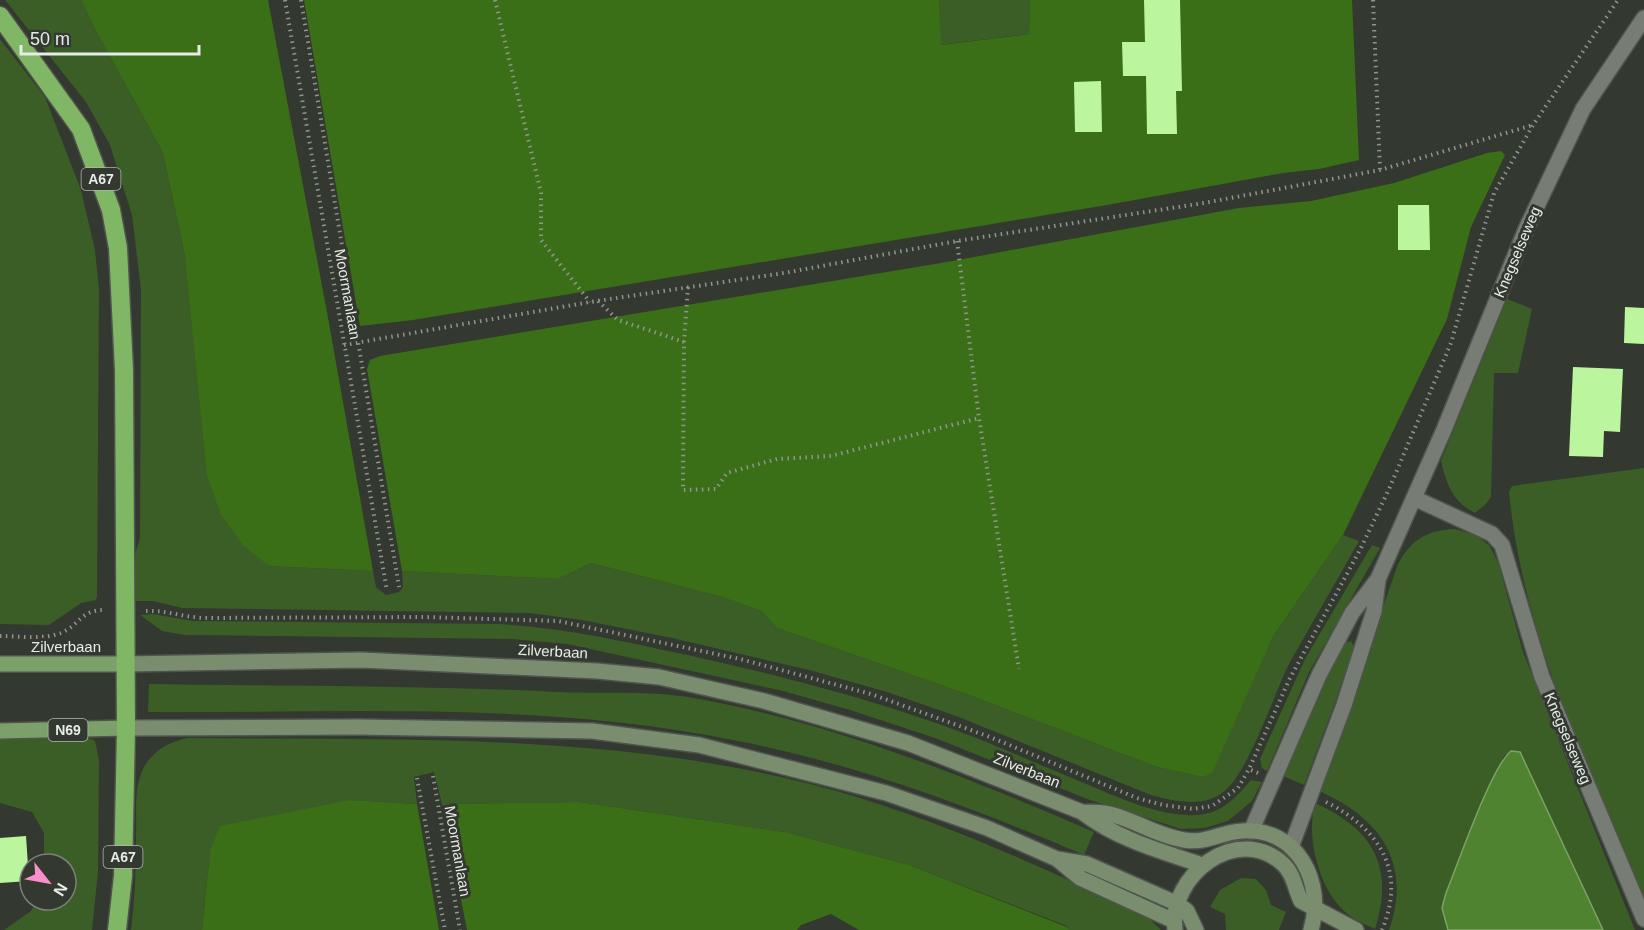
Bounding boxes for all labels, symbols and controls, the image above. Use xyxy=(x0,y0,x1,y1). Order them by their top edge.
scale bar xyxy=(21,18,200,56)
text: 50 m xyxy=(30,29,70,49)
road number: A67 xyxy=(82,168,120,190)
street label: Knegselseweg xyxy=(1490,204,1544,300)
street label: Moormanlaan xyxy=(332,247,364,341)
street label: Zilverbaan xyxy=(31,638,101,655)
street label: Zilverbaan xyxy=(518,641,588,661)
street label: Knegselseweg xyxy=(1541,690,1595,786)
road number: N69 xyxy=(48,719,88,741)
street label: Zilverbaan xyxy=(991,749,1063,791)
street label: Moormanlaan xyxy=(442,804,474,898)
road number: A67 xyxy=(104,846,142,868)
north arrow xyxy=(18,852,78,912)
text: N xyxy=(50,880,71,899)

